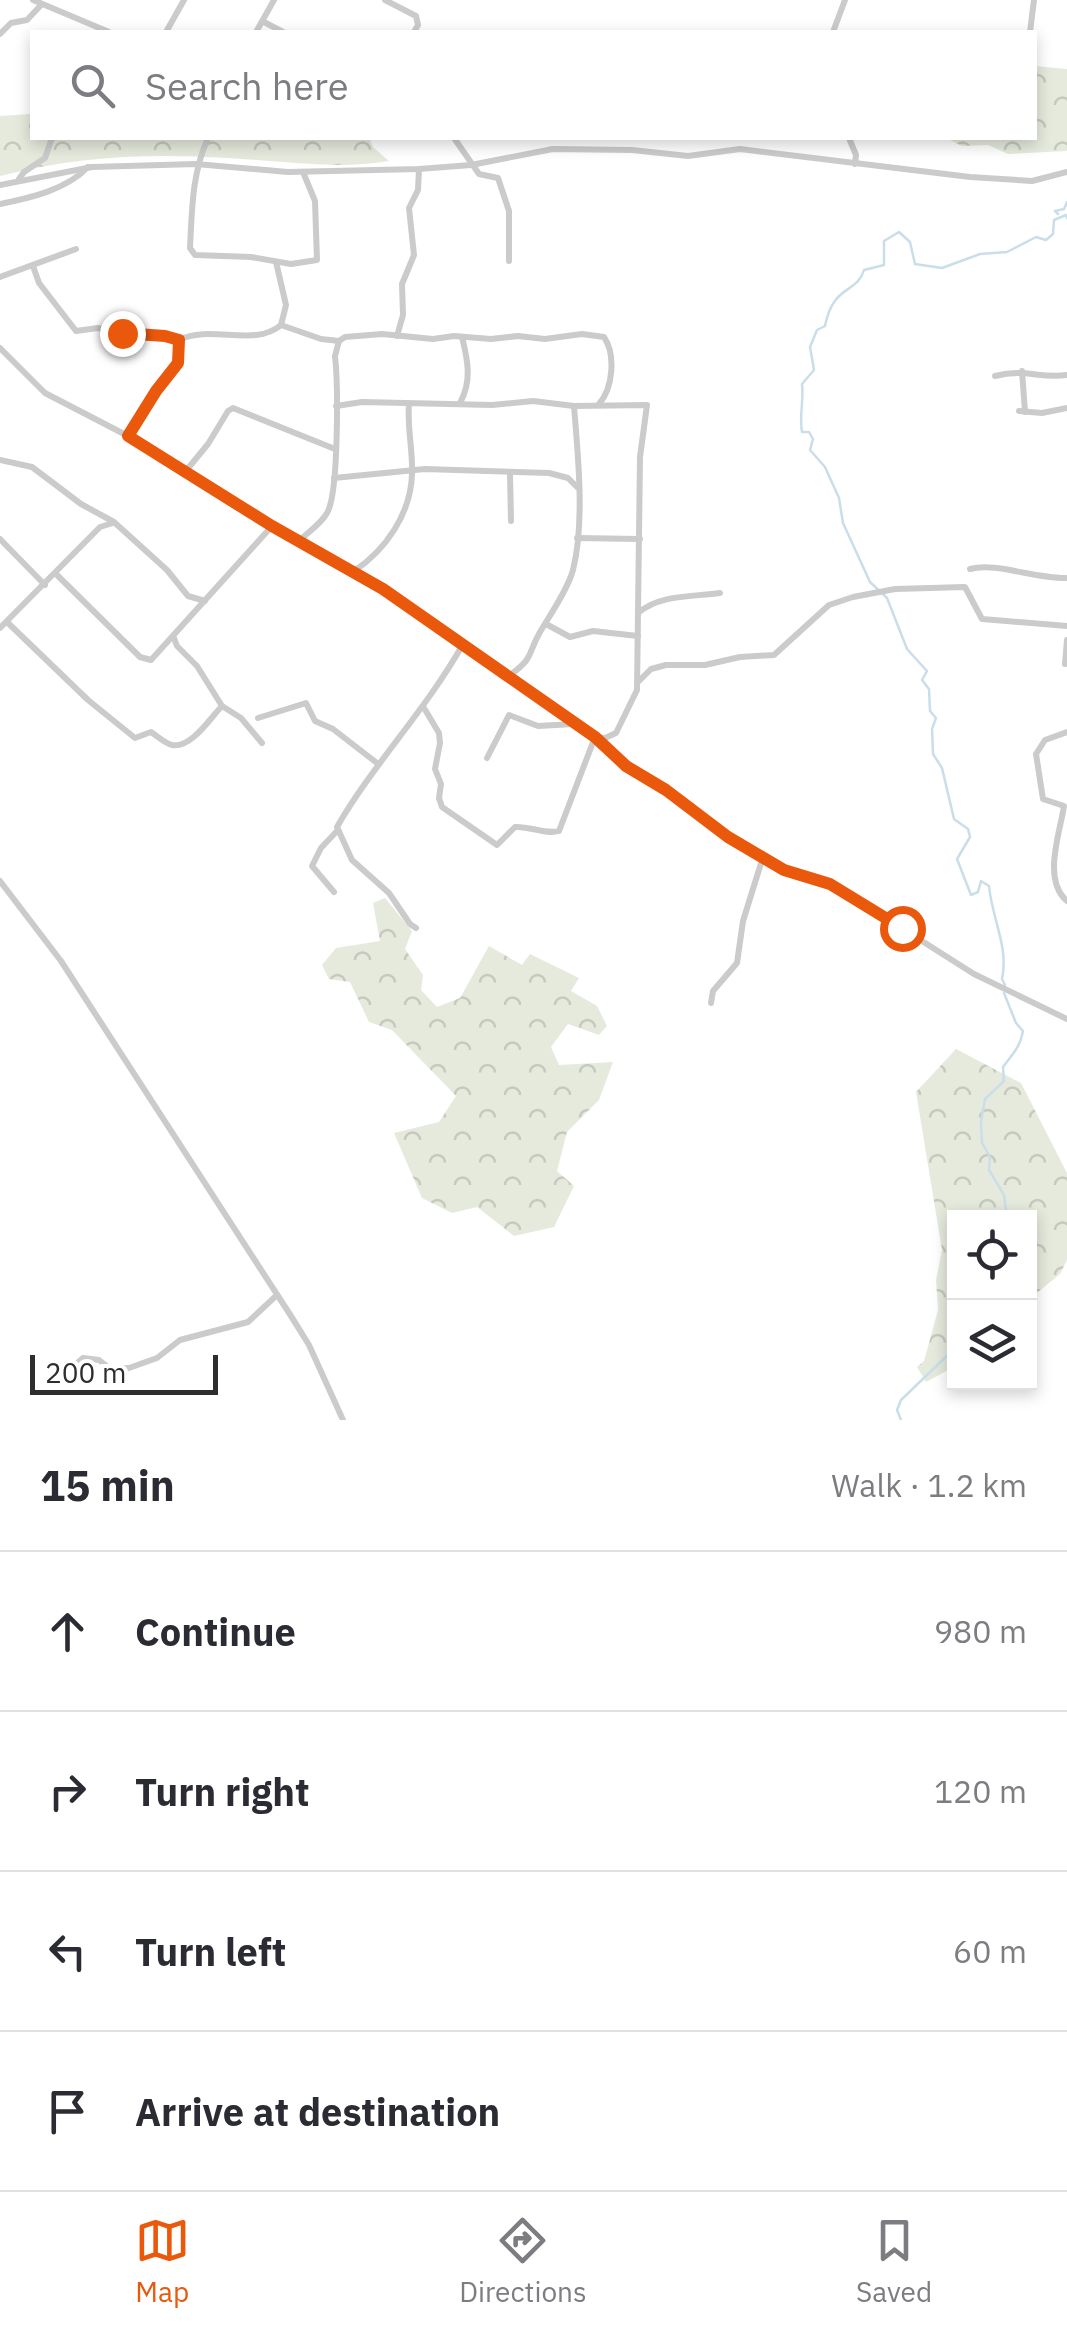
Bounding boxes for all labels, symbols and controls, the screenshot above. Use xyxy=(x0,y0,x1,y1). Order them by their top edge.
search box xyxy=(30,30,1037,140)
icon: search xyxy=(65,58,120,113)
text: Search here xyxy=(145,61,349,110)
route end xyxy=(100,311,146,357)
route start xyxy=(880,906,926,952)
map controls xyxy=(947,1210,1037,1390)
button: locate xyxy=(947,1210,1037,1300)
button: layers xyxy=(947,1300,1037,1390)
scale bar xyxy=(30,1350,218,1394)
text: 200 m xyxy=(45,1354,126,1391)
text: 15 min xyxy=(40,1458,175,1513)
text: Walk · 1.2 km xyxy=(831,1464,1027,1506)
icon: ahead xyxy=(40,1604,95,1659)
text: Continue xyxy=(135,1607,296,1656)
text: 980 m xyxy=(934,1610,1027,1652)
icon: right xyxy=(40,1764,95,1819)
text: Turn right xyxy=(135,1767,310,1816)
text: 120 m xyxy=(934,1770,1027,1812)
icon: left xyxy=(40,1924,95,1979)
text: Turn left xyxy=(135,1927,286,1976)
text: 60 m xyxy=(953,1930,1027,1972)
icon: arrive xyxy=(40,2084,95,2139)
text: Arrive at destination xyxy=(135,2087,500,2136)
tab: Map xyxy=(135,2213,190,2310)
tab: Directions xyxy=(459,2213,587,2310)
tab: Saved xyxy=(856,2213,932,2310)

